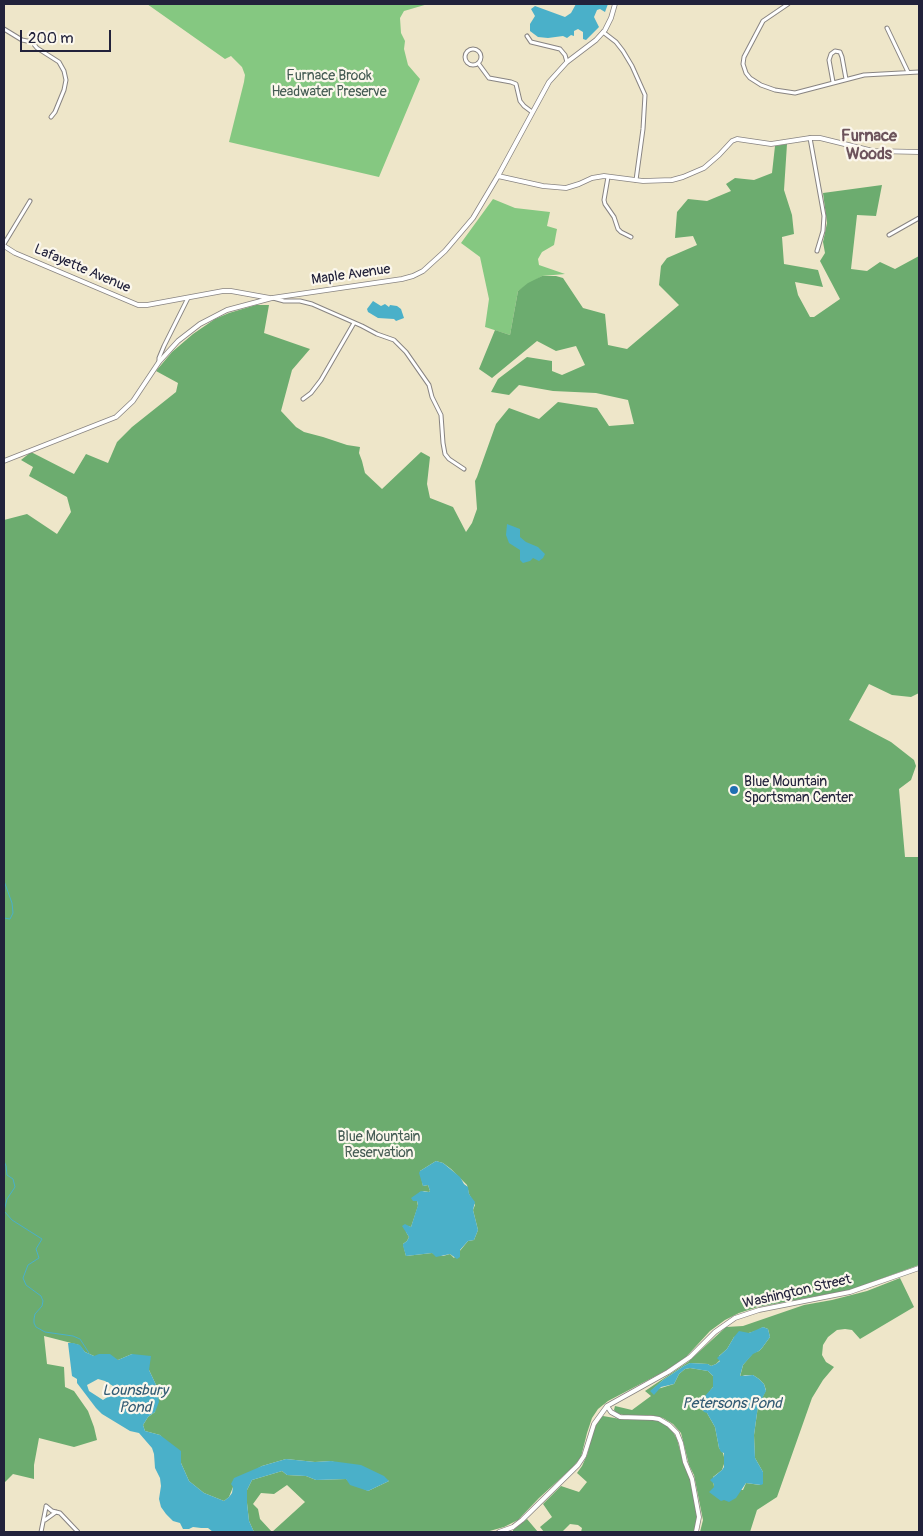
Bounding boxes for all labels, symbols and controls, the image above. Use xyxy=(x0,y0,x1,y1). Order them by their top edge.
scale bar xyxy=(22,20,114,52)
text: 200 m xyxy=(28,29,73,48)
park label: Furnace Brook Headwater Preserve xyxy=(271,68,387,100)
district label: Furnace Woods xyxy=(841,127,897,165)
street label: Lafayette Avenue xyxy=(31,241,133,297)
street label: Maple Avenue xyxy=(310,261,392,289)
place label: Blue Mountain Sportsman Center xyxy=(744,774,853,806)
marker: Blue Mountain Sportsman Center xyxy=(728,784,740,796)
park label: Blue Mountain Reservation xyxy=(337,1129,421,1162)
street label: Washington Street xyxy=(741,1271,853,1313)
water label: Lounsbury Pond xyxy=(102,1382,168,1417)
water label: Petersons Pond xyxy=(682,1395,782,1413)

